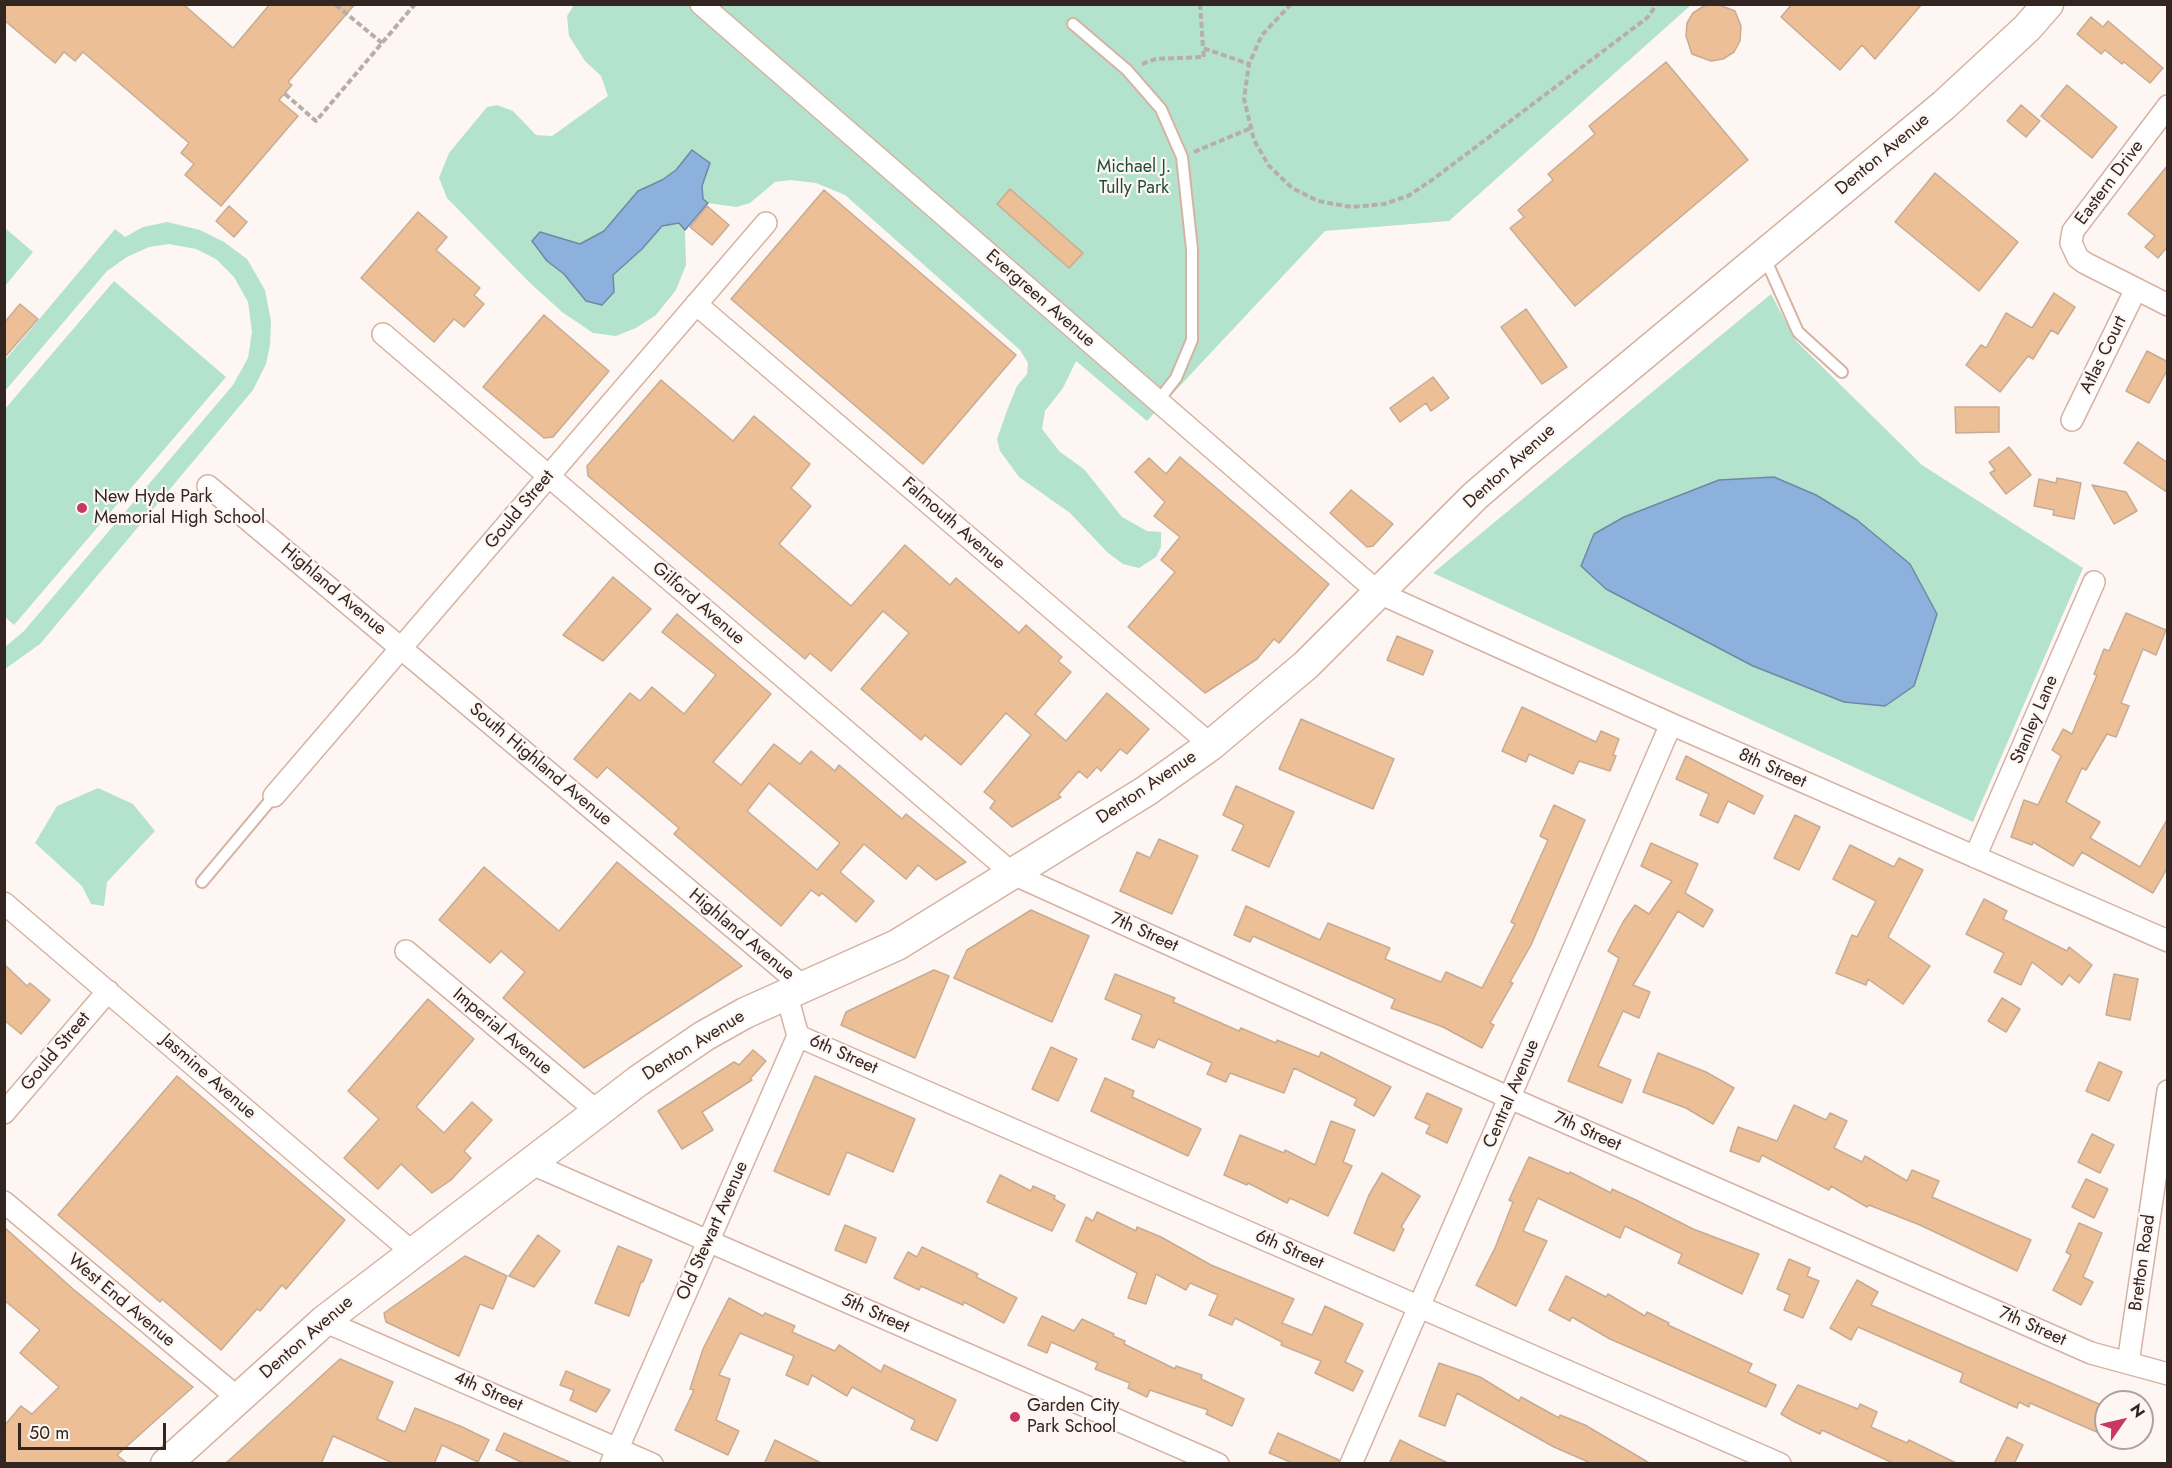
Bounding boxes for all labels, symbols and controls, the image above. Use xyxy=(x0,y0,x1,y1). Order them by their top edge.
street label: Denton Avenue xyxy=(1832,109,1934,201)
street label: Eastern Drive xyxy=(2071,136,2149,230)
park label: Michael J. Tully Park xyxy=(1097,157,1171,200)
street label: Evergreen Avenue xyxy=(981,245,1099,353)
street label: Atlas Court xyxy=(2076,313,2132,397)
street label: Denton Avenue xyxy=(1460,420,1560,514)
street label: Gould Street xyxy=(481,466,559,554)
street label: Falmouth Avenue xyxy=(897,473,1009,575)
place label: New Hyde Park Memorial High School xyxy=(94,487,265,530)
marker: New Hyde Park Memorial High School xyxy=(75,501,89,515)
street label: Highland Avenue xyxy=(276,540,390,640)
street label: Gilford Avenue xyxy=(647,558,749,650)
street label: Stanley Lane xyxy=(2007,672,2063,768)
street label: South Highland Avenue xyxy=(464,699,616,831)
street label: 8th Street xyxy=(1735,745,1809,793)
street label: Denton Avenue xyxy=(1093,747,1201,829)
street label: Highland Avenue xyxy=(684,885,798,985)
street label: 7th Street xyxy=(1107,909,1181,957)
street label: Imperial Avenue xyxy=(448,984,556,1080)
street label: Denton Avenue xyxy=(639,1006,749,1086)
street label: Gould Street xyxy=(17,1008,95,1096)
street label: Jasmine Avenue xyxy=(156,1030,260,1124)
street label: 6th Street xyxy=(805,1030,881,1080)
street label: Central Avenue xyxy=(1479,1036,1545,1152)
street label: 7th Street xyxy=(1550,1108,1624,1156)
street label: Old Stewart Avenue xyxy=(673,1158,753,1304)
street label: Bretton Road xyxy=(2126,1213,2160,1313)
street label: 6th Street xyxy=(1251,1225,1327,1275)
street label: West End Avenue xyxy=(63,1250,179,1352)
street label: 5th Street xyxy=(838,1289,912,1339)
street label: Denton Avenue xyxy=(256,1292,358,1384)
street label: 7th Street xyxy=(1995,1303,2069,1351)
street label: 4th Street xyxy=(450,1367,526,1417)
north arrow xyxy=(2094,1390,2154,1450)
place label: Garden City Park School xyxy=(1027,1396,1119,1438)
text: N xyxy=(2125,1399,2151,1422)
marker: Garden City Park School xyxy=(1008,1410,1022,1424)
scale bar xyxy=(21,1411,170,1449)
text: 50 m xyxy=(29,1420,69,1446)

